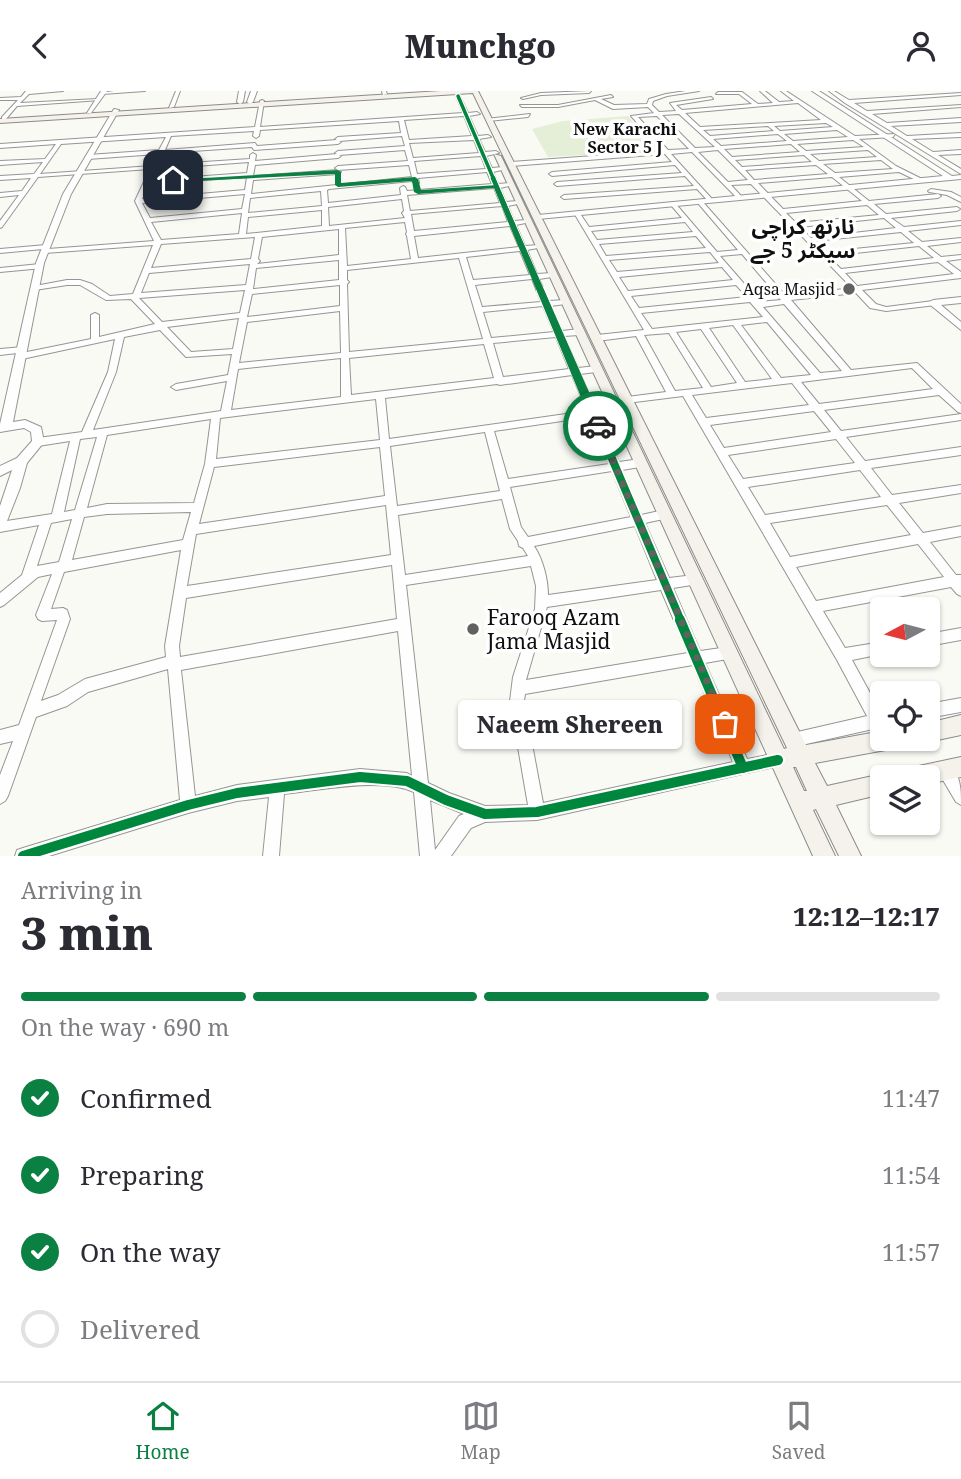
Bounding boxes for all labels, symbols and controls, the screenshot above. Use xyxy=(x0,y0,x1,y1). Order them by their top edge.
text: Munchgo xyxy=(405,24,556,67)
icon: back xyxy=(21,27,59,65)
icon: person xyxy=(902,27,940,65)
district label: New Karachi Sector 5 J xyxy=(573,118,677,158)
pin xyxy=(143,150,203,210)
icon: home xyxy=(154,161,192,199)
district label: نارتھ کراچی سیکٹر 5 جے xyxy=(750,212,856,264)
place label: Aqsa Masjid xyxy=(743,278,835,300)
marker: Aqsa Masjid xyxy=(841,281,857,297)
courier xyxy=(563,391,633,461)
icon: car xyxy=(579,407,617,445)
north arrow xyxy=(870,597,940,667)
map controls xyxy=(870,597,940,835)
place label: Farooq Azam Jama Masjid xyxy=(486,603,620,655)
marker: Farooq Azam Jama Masjid xyxy=(465,621,481,637)
button: locate xyxy=(870,681,940,751)
pin xyxy=(695,694,755,754)
callout: Naeem Shereen xyxy=(459,699,683,749)
icon: bag xyxy=(706,705,744,743)
text: Naeem Shereen xyxy=(477,708,663,740)
button: layers xyxy=(870,765,940,835)
text: Arriving in xyxy=(21,874,142,906)
text: 12:12–12:17 xyxy=(793,898,940,934)
text: 3 min xyxy=(21,901,153,963)
text: On the way · 690 m xyxy=(21,1011,229,1043)
icon: check xyxy=(21,1079,59,1117)
text: Confirmed xyxy=(80,1080,212,1116)
text: 11:47 xyxy=(882,1082,940,1114)
icon: check xyxy=(21,1156,59,1194)
text: Preparing xyxy=(80,1157,204,1193)
text: 11:54 xyxy=(882,1159,940,1191)
icon: check xyxy=(21,1233,59,1271)
text: On the way xyxy=(80,1234,220,1270)
text: 11:57 xyxy=(882,1236,940,1268)
text: Delivered xyxy=(80,1311,200,1347)
tab: Home xyxy=(135,1397,190,1465)
tab: Map xyxy=(461,1397,501,1465)
tab: Saved xyxy=(772,1397,826,1465)

